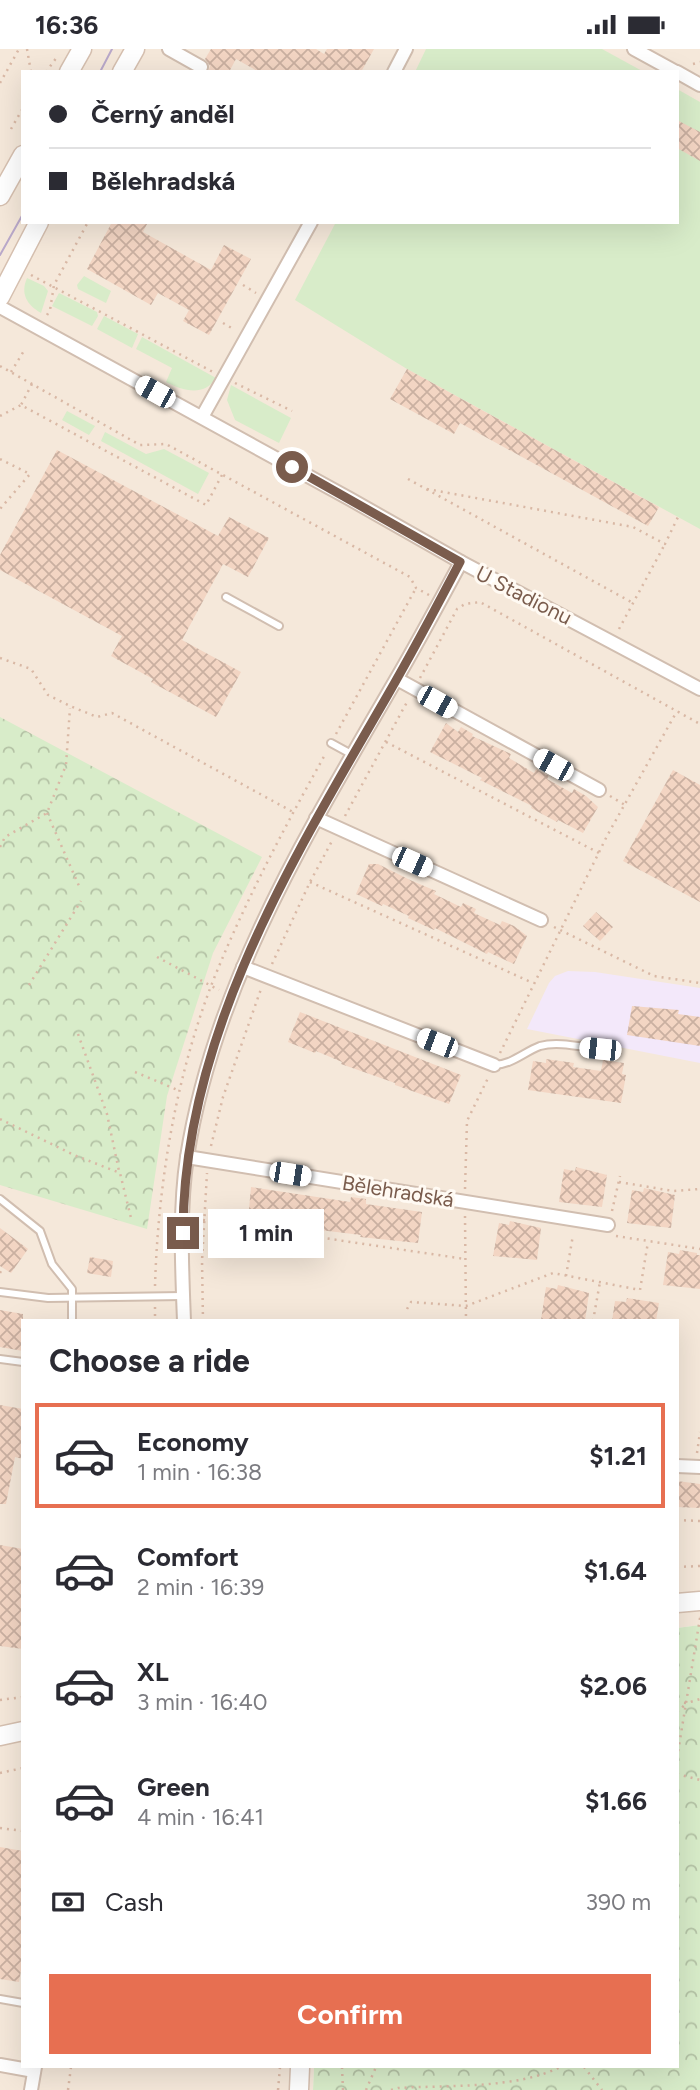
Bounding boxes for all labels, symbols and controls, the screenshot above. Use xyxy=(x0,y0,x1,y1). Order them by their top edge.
text: 16:36 xyxy=(35,9,98,41)
text: Černý anděl xyxy=(91,98,235,130)
text: Bělehradská xyxy=(91,165,235,197)
car xyxy=(132,373,179,411)
route start xyxy=(276,451,308,483)
street label: U Stadionu xyxy=(472,560,576,630)
car xyxy=(414,683,461,721)
car xyxy=(530,746,577,784)
car xyxy=(389,844,436,880)
car xyxy=(414,1026,461,1060)
car xyxy=(579,1036,622,1062)
car xyxy=(268,1160,313,1188)
street label: Bělehradská xyxy=(340,1170,456,1212)
callout: 1 min xyxy=(208,1209,323,1257)
route end xyxy=(167,1217,199,1249)
text: 1 min xyxy=(239,1219,293,1247)
text: Choose a ride xyxy=(49,1342,250,1380)
icon: car xyxy=(53,1424,116,1487)
text: Economy xyxy=(137,1426,249,1458)
text: $1.21 xyxy=(589,1440,647,1472)
text: 1 min · 16:38 xyxy=(137,1458,262,1486)
icon: car xyxy=(53,1539,116,1602)
text: Comfort xyxy=(137,1541,239,1573)
text: $1.64 xyxy=(584,1555,647,1587)
text: 2 min · 16:39 xyxy=(137,1573,264,1601)
icon: car xyxy=(53,1654,116,1717)
text: XL xyxy=(137,1656,169,1688)
text: $2.06 xyxy=(579,1670,647,1702)
text: 3 min · 16:40 xyxy=(137,1688,268,1716)
icon: car xyxy=(53,1769,116,1832)
text: Green xyxy=(137,1771,210,1803)
text: $1.66 xyxy=(585,1785,647,1817)
text: 4 min · 16:41 xyxy=(137,1803,264,1831)
icon: cash xyxy=(49,1883,87,1921)
text: Cash xyxy=(105,1886,164,1918)
text: 390 m xyxy=(585,1888,651,1916)
button: Confirm xyxy=(49,1974,651,2054)

